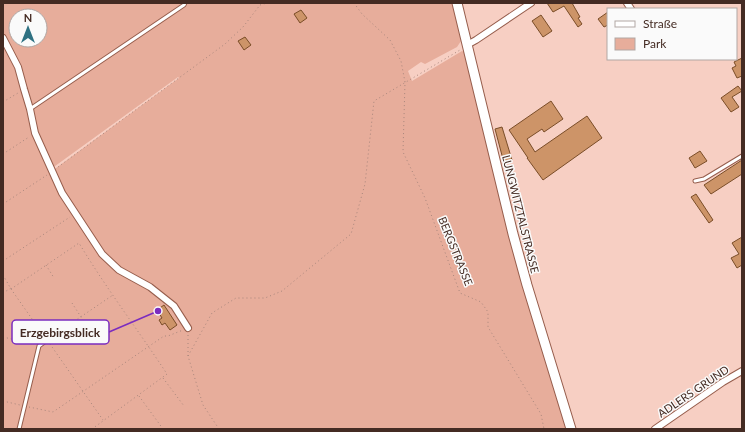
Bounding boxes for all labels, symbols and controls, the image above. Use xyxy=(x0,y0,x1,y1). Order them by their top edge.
north arrow xyxy=(8,8,48,48)
legend xyxy=(607,8,737,60)
text: N xyxy=(24,11,32,24)
text: Straße xyxy=(643,16,677,31)
text: Park xyxy=(643,36,667,51)
street label: LUNGWITZTALSTRASSE xyxy=(500,154,542,274)
street label: BERGSTRASSE xyxy=(436,215,476,287)
callout: Erzgebirgsblick xyxy=(12,320,109,344)
text: Erzgebirgsblick xyxy=(20,325,101,340)
street label: ADLERS GRUND xyxy=(655,362,731,420)

